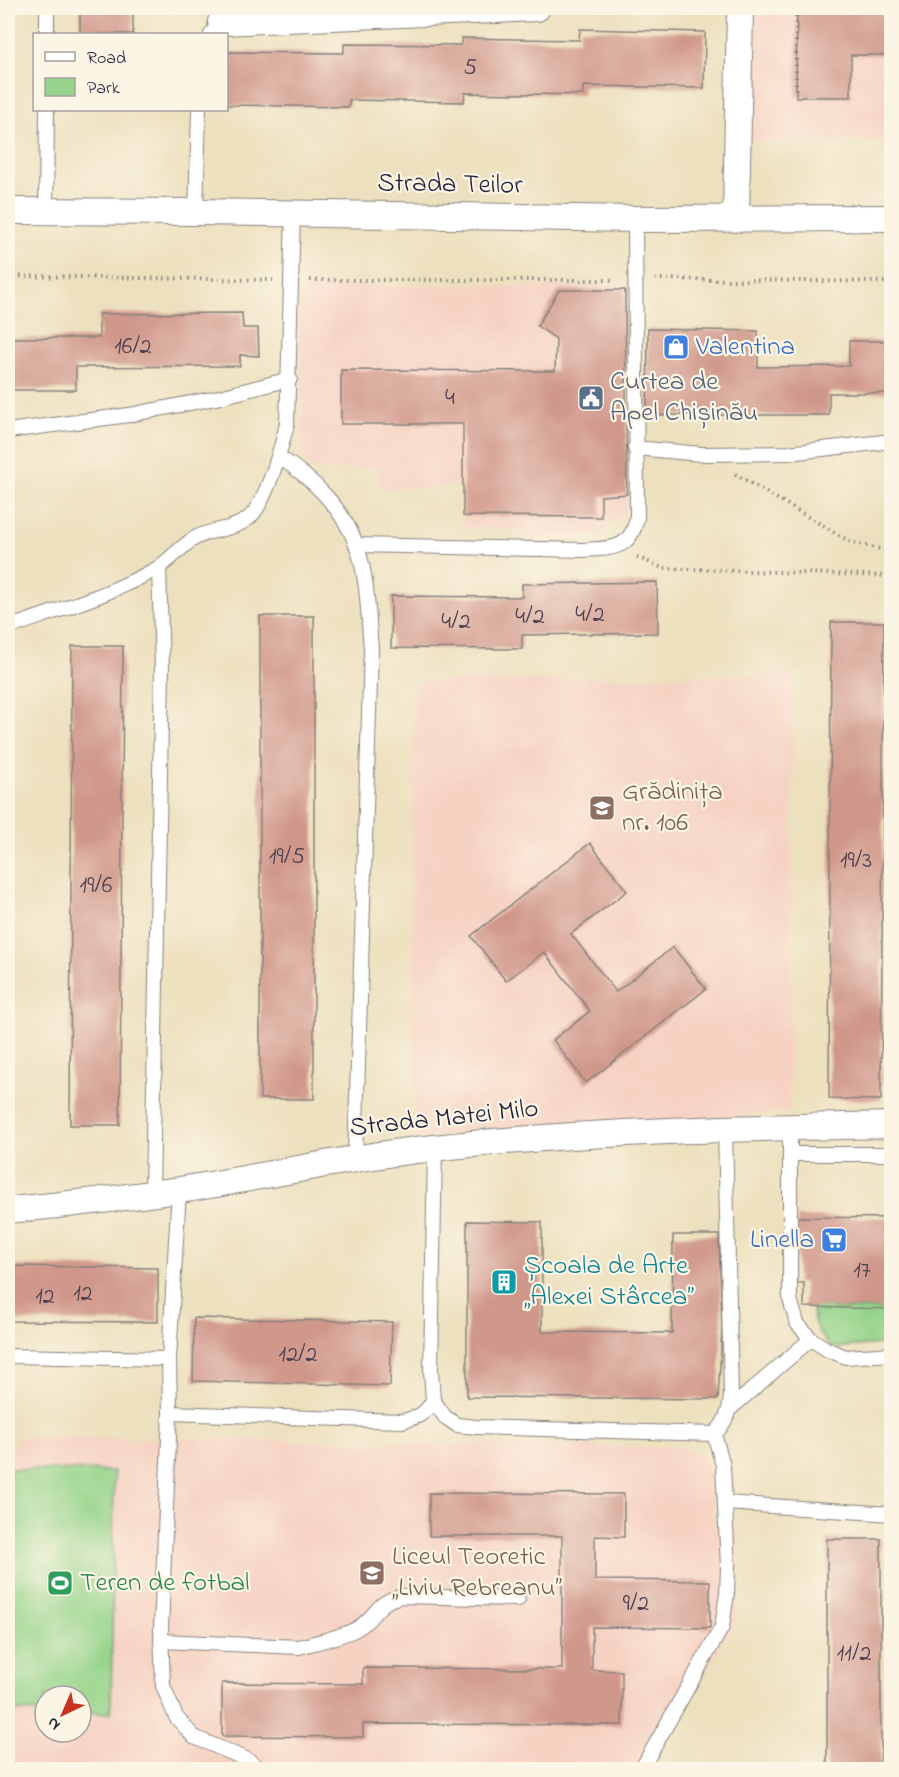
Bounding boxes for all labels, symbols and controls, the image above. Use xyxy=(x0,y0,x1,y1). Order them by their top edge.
legend xyxy=(33,33,228,111)
text: Road xyxy=(87,46,126,72)
house number: 5 xyxy=(463,51,477,86)
text: Park xyxy=(87,76,120,102)
street label: Strada Teilor xyxy=(377,164,524,206)
place label: Valentina xyxy=(695,328,795,367)
house number: 16/2 xyxy=(114,330,152,365)
shop icon: Valentina xyxy=(661,332,691,362)
place label: Curtea de Apel Chișinău xyxy=(610,363,758,433)
house number: 4 xyxy=(445,381,455,416)
public building icon: Curtea de Apel Chișinău xyxy=(576,383,606,413)
house number: 4/2 xyxy=(575,598,605,633)
house number: 4/2 xyxy=(515,600,545,635)
house number: 4/2 xyxy=(441,605,471,640)
place label: Grădinița nr. 106 xyxy=(622,773,723,843)
school or university icon: Grădinița nr. 106 xyxy=(587,793,617,823)
house number: 19/5 xyxy=(269,840,305,875)
house number: 19/3 xyxy=(840,844,872,879)
house number: 19/6 xyxy=(80,869,113,904)
street label: Strada Matei Milo xyxy=(348,1090,540,1148)
place label: Linella xyxy=(750,1221,814,1260)
supermarket icon: Linella xyxy=(819,1225,849,1255)
place label: Școala de Arte „Alexei Stârcea” xyxy=(524,1247,694,1317)
house number: 17 xyxy=(853,1254,871,1289)
building icon: Școala de Arte „Alexei Stârcea” xyxy=(489,1267,519,1297)
house number: 12 xyxy=(73,1277,93,1312)
house number: 12 xyxy=(35,1280,55,1315)
house number: 12/2 xyxy=(279,1338,318,1373)
place label: Liceul Teoretic „Liviu Rebreanu” xyxy=(392,1538,563,1608)
school or university icon: Liceul Teoretic „Liviu Rebreanu” xyxy=(357,1558,387,1588)
place label: Teren de fotbal xyxy=(80,1564,250,1603)
sports icon: Teren de fotbal xyxy=(45,1568,75,1598)
house number: 9/2 xyxy=(623,1587,649,1622)
house number: 11/2 xyxy=(837,1637,871,1672)
north arrow xyxy=(33,1684,93,1744)
text: N xyxy=(42,1711,66,1736)

